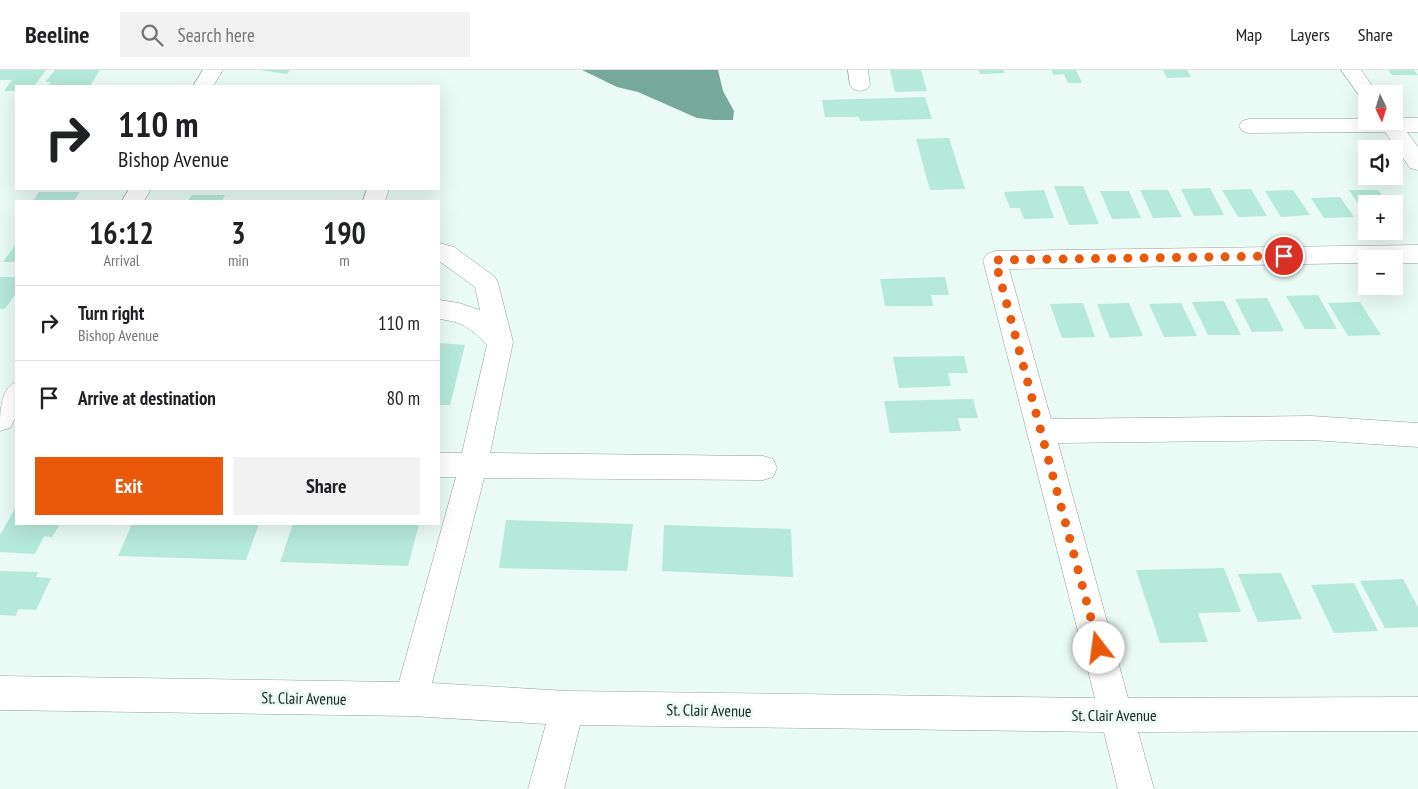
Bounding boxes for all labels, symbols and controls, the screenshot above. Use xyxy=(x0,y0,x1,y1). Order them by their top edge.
search box xyxy=(120,12,470,57)
text: Beeline xyxy=(25,19,90,50)
icon: search xyxy=(138,21,166,49)
text: Search here xyxy=(178,23,255,47)
text: Map xyxy=(1236,23,1262,46)
text: Layers xyxy=(1290,23,1330,46)
text: Share xyxy=(1358,23,1393,46)
north arrow xyxy=(1358,85,1402,130)
map controls xyxy=(1358,85,1403,295)
text: 110 m xyxy=(118,101,199,147)
icon: right xyxy=(35,105,100,170)
button: sound xyxy=(1358,140,1403,185)
text: Bishop Avenue xyxy=(118,145,229,173)
button: + xyxy=(1358,195,1403,240)
text: 16:12 xyxy=(89,213,154,252)
text: 3 xyxy=(231,213,246,252)
text: 190 xyxy=(323,213,366,252)
pin xyxy=(1263,235,1305,277)
icon: arrive xyxy=(1270,242,1298,270)
text: Arrival xyxy=(103,250,140,270)
text: min xyxy=(228,250,249,270)
text: m xyxy=(339,250,350,270)
button: − xyxy=(1358,250,1403,295)
text: Turn right xyxy=(78,301,144,325)
icon: right xyxy=(35,309,63,337)
text: 110 m xyxy=(378,311,420,335)
text: Bishop Avenue xyxy=(78,325,159,345)
icon: arrive xyxy=(35,384,63,412)
text: Arrive at destination xyxy=(78,386,216,410)
text: 80 m xyxy=(387,386,420,410)
button: Exit xyxy=(35,457,223,515)
button: Share xyxy=(233,457,420,515)
position arrow xyxy=(1072,621,1124,673)
street label: St. Clair Avenue xyxy=(261,687,347,709)
street label: St. Clair Avenue xyxy=(666,699,752,721)
street label: St. Clair Avenue xyxy=(1071,705,1157,725)

